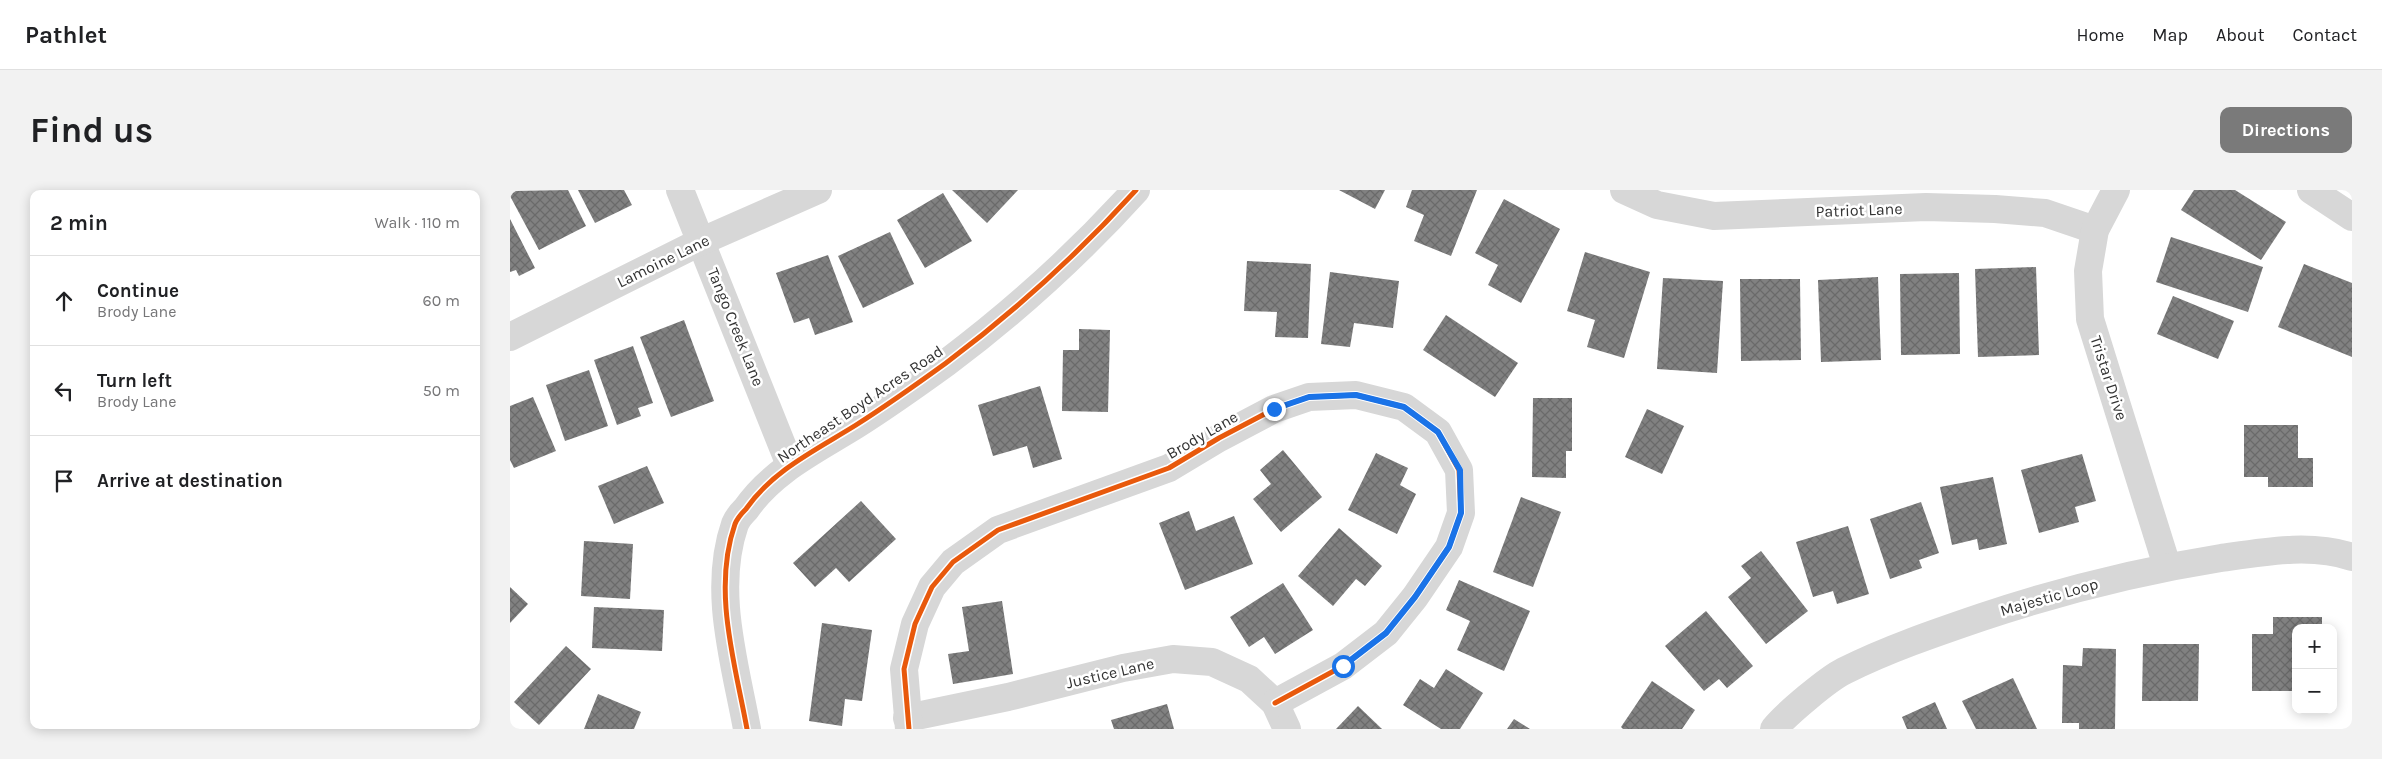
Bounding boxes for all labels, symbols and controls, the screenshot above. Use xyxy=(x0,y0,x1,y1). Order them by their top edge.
text: Pathlet xyxy=(25,21,107,49)
text: Home xyxy=(2076,24,2124,46)
text: Map xyxy=(2152,24,2188,46)
text: About xyxy=(2216,24,2265,46)
text: Contact xyxy=(2293,24,2357,46)
button: Directions xyxy=(2220,107,2352,153)
text: Find us xyxy=(30,110,153,151)
street label: Patriot Lane xyxy=(1815,199,1903,221)
text: 2 min xyxy=(50,211,108,235)
text: Walk · 110 m xyxy=(375,213,460,232)
street label: Lamoine Lane xyxy=(614,230,712,292)
street label: Tango Creek Lane xyxy=(704,265,768,389)
text: Continue xyxy=(97,280,179,302)
icon: ahead xyxy=(50,287,78,315)
text: 60 m xyxy=(423,291,460,310)
text: Brody Lane xyxy=(97,302,176,321)
street label: Tristar Drive xyxy=(2086,333,2132,423)
street label: Northeast Boyd Acres Road xyxy=(773,341,947,467)
text: Turn left xyxy=(97,370,172,392)
icon: left xyxy=(50,377,78,405)
text: 50 m xyxy=(423,381,460,400)
text: Brody Lane xyxy=(97,392,176,411)
route end xyxy=(1263,398,1286,421)
street label: Brody Lane xyxy=(1163,407,1241,463)
icon: arrive xyxy=(50,467,78,495)
text: Arrive at destination xyxy=(97,470,283,492)
street label: Majestic Loop xyxy=(1998,574,2100,620)
map controls xyxy=(2292,624,2337,714)
button: + xyxy=(2292,624,2337,669)
street label: Justice Lane xyxy=(1064,654,1156,692)
route start xyxy=(1332,655,1355,678)
button: − xyxy=(2292,669,2337,714)

